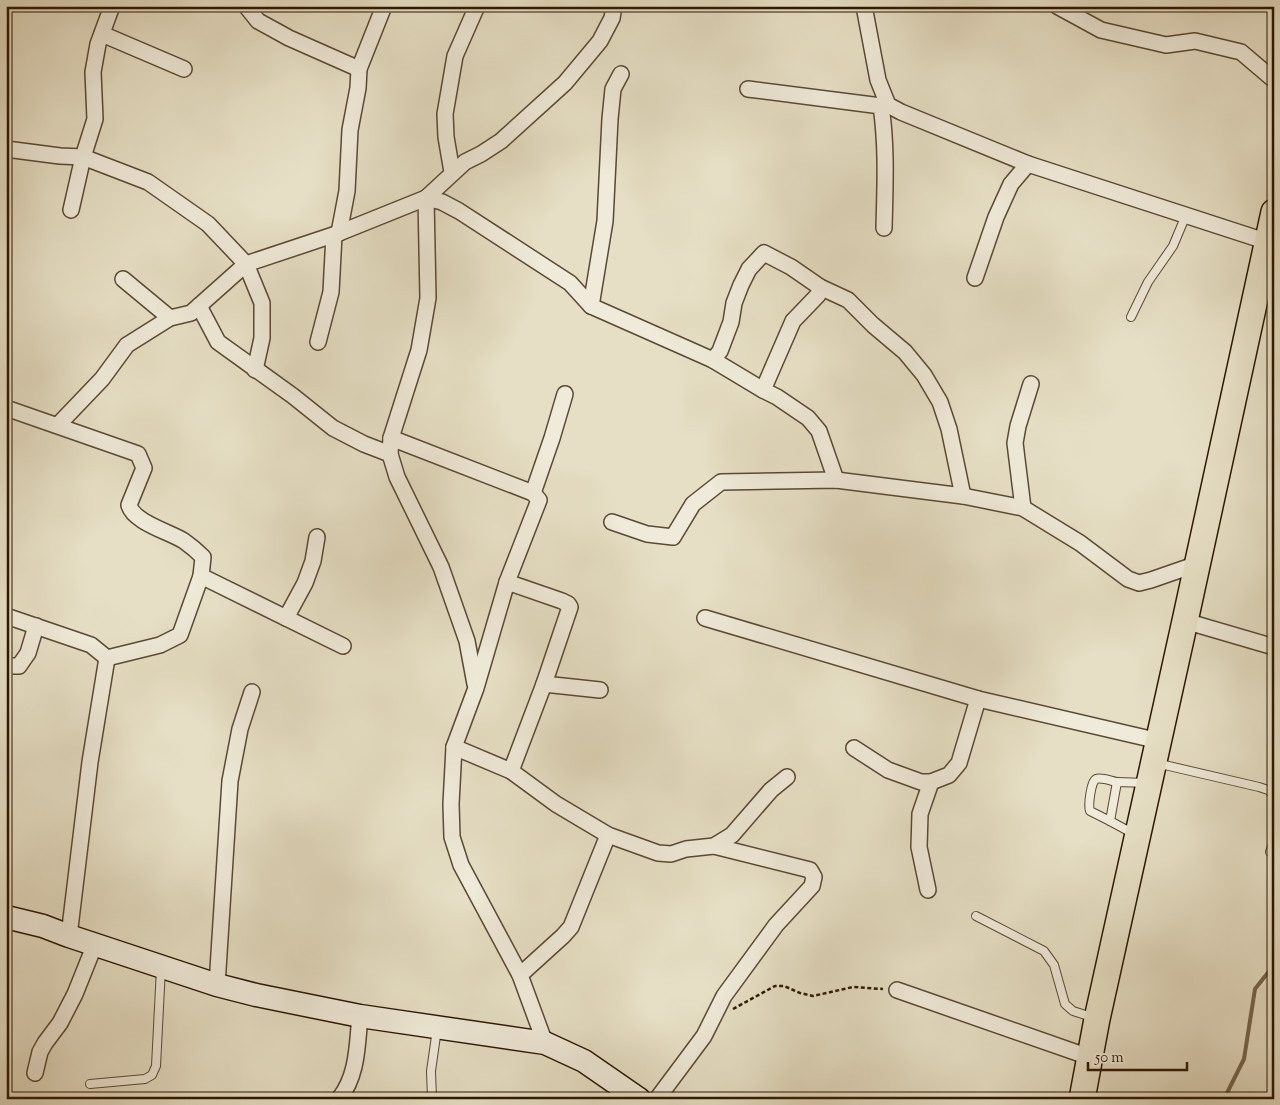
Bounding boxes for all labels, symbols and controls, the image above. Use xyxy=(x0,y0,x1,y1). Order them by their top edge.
scale bar xyxy=(1088,1040,1186,1072)
text: 50 m xyxy=(1094,1048,1124,1069)

